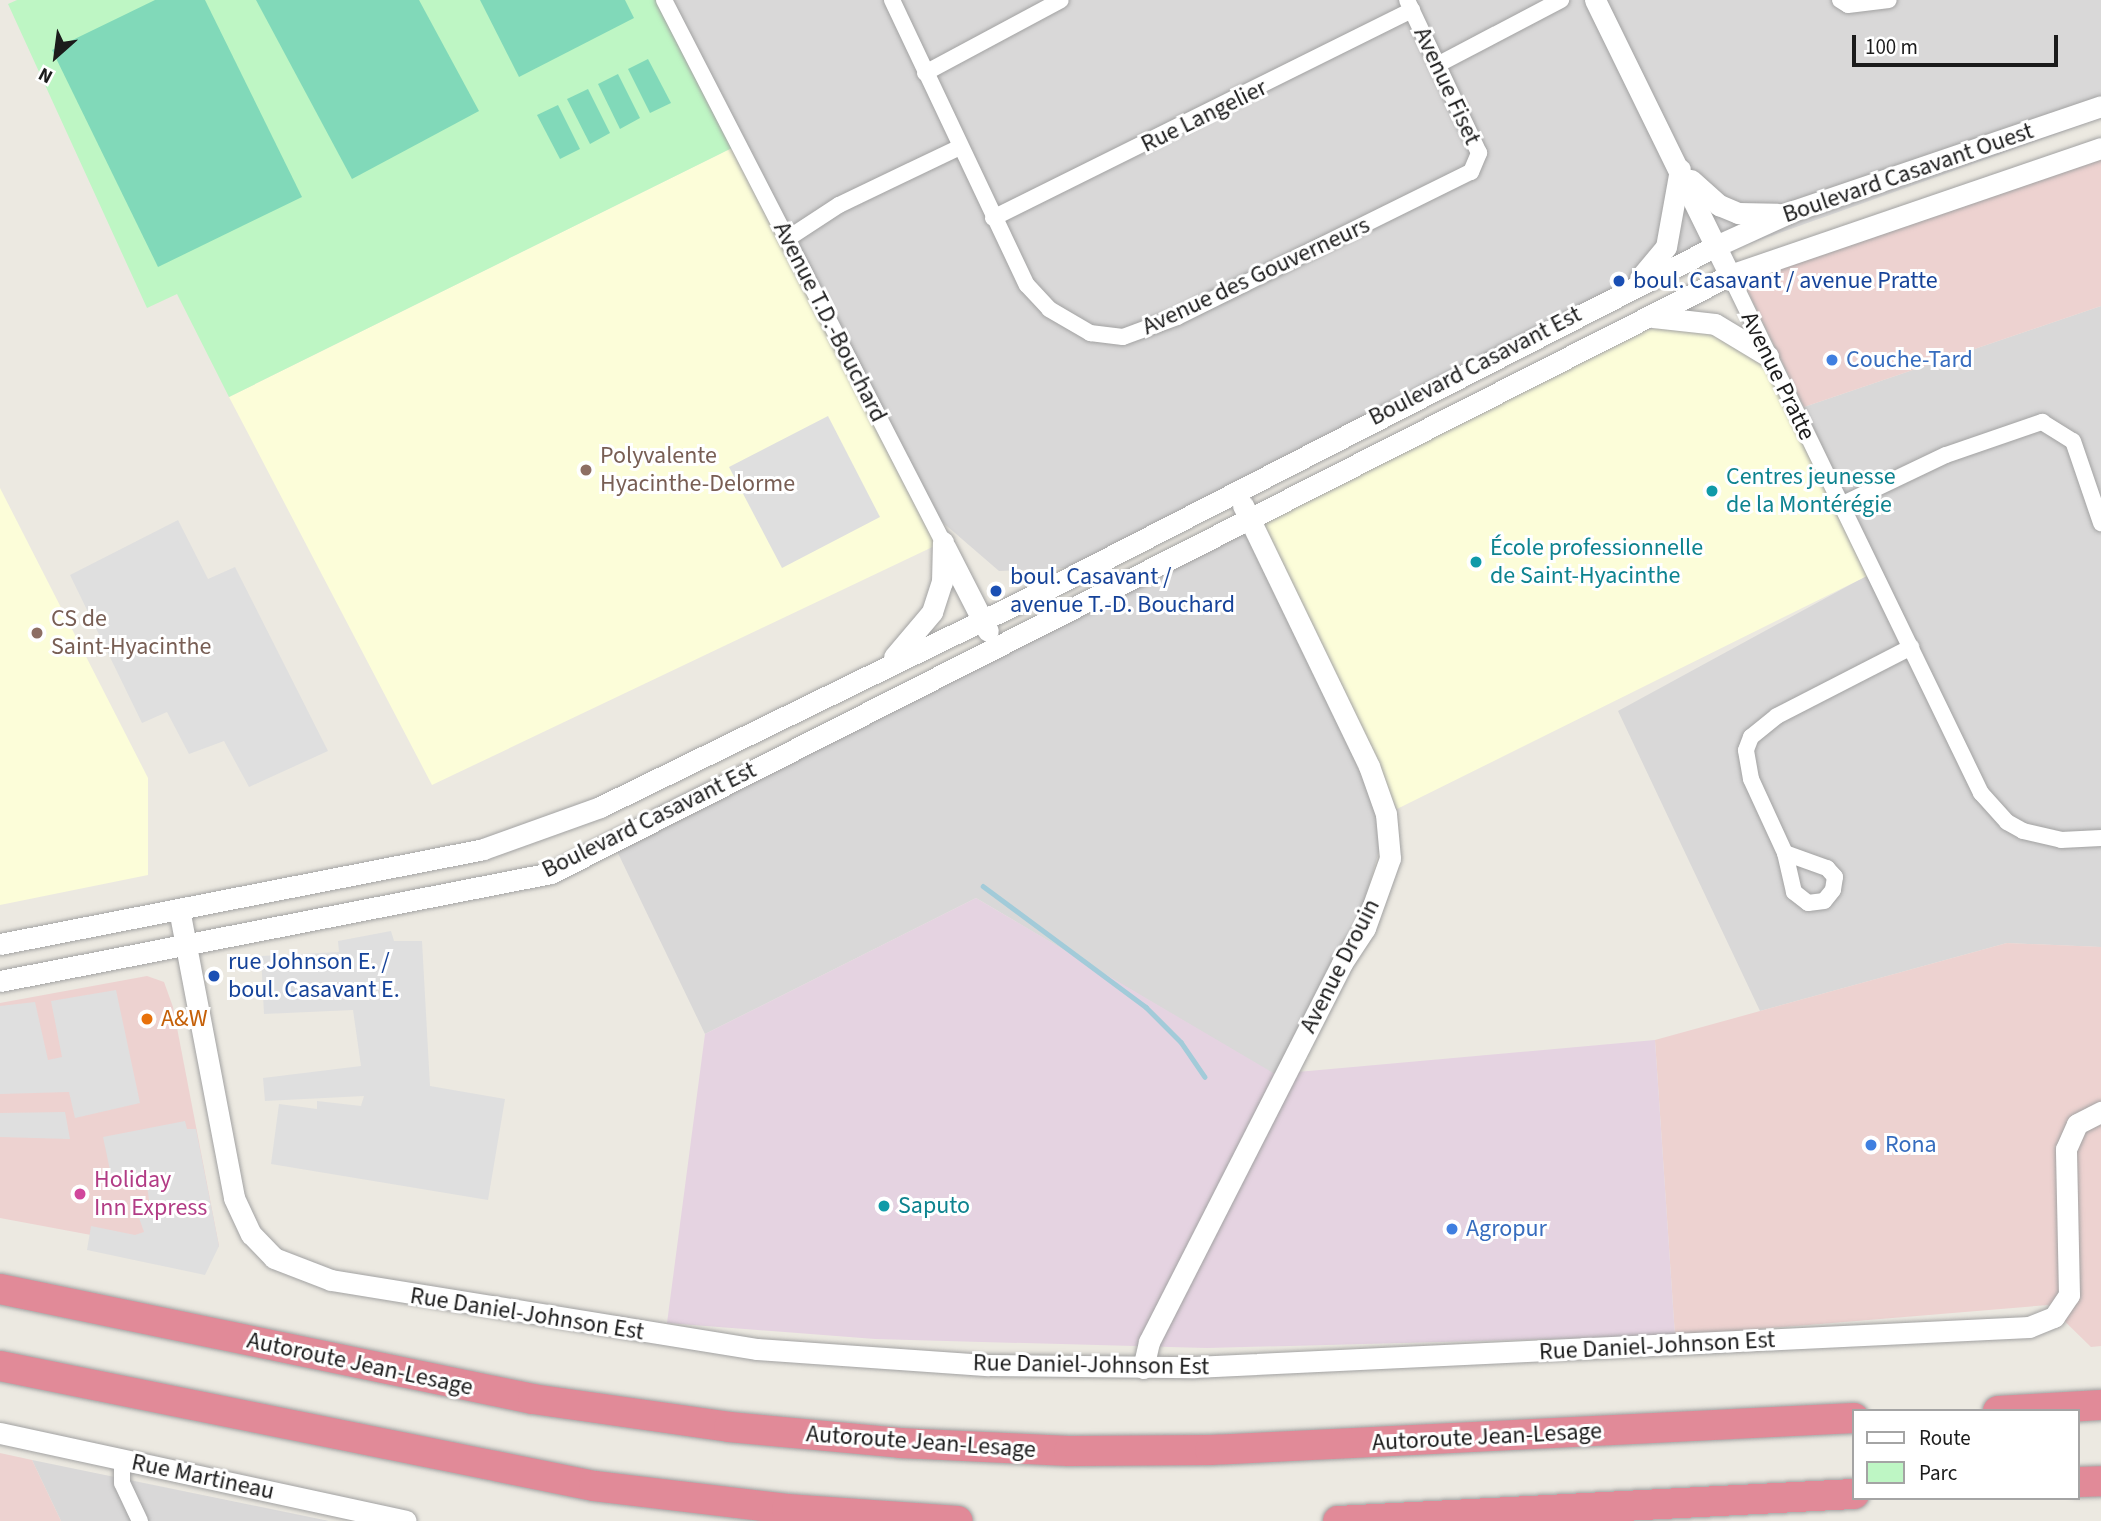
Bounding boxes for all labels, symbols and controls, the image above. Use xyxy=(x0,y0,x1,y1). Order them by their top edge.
north arrow xyxy=(21,21,91,91)
scale bar xyxy=(1856,21,2062,65)
street label: Avenue Fiset xyxy=(1407,23,1487,149)
text: 100 m xyxy=(1865,32,1918,62)
text: N xyxy=(34,60,58,90)
street label: Rue Langelier xyxy=(1136,73,1272,159)
street label: Boulevard Casavant Ouest xyxy=(1779,117,2037,229)
street label: Avenue des Gouverneurs xyxy=(1138,211,1374,341)
street label: Avenue T.D.-Bouchard xyxy=(767,217,893,427)
place label: boul. Casavant / avenue Pratte xyxy=(1633,267,1938,295)
marker: boul. Casavant / avenue Pratte xyxy=(1611,273,1627,289)
street label: Boulevard Casavant Est xyxy=(1364,300,1586,432)
street label: Avenue Pratte xyxy=(1735,307,1821,445)
place label: Couche-Tard xyxy=(1846,346,1973,374)
marker: Couche-Tard xyxy=(1824,352,1840,368)
place label: Polyvalente Hyacinthe-Delorme xyxy=(600,442,795,498)
marker: Polyvalente Hyacinthe-Delorme xyxy=(578,462,594,478)
place label: Centres jeunesse de la Montérégie xyxy=(1726,463,1896,519)
marker: Centres jeunesse de la Montérégie xyxy=(1704,483,1720,499)
place label: École professionnelle de Saint-Hyacinthe xyxy=(1490,534,1703,590)
marker: École professionnelle de Saint-Hyacinthe xyxy=(1468,554,1484,570)
place label: boul. Casavant / avenue T.-D. Bouchard xyxy=(1010,563,1235,619)
marker: boul. Casavant / avenue T.-D. Bouchard xyxy=(988,583,1004,599)
place label: CS de Saint-Hyacinthe xyxy=(51,605,211,661)
marker: CS de Saint-Hyacinthe xyxy=(29,625,45,641)
street label: Boulevard Casavant Est xyxy=(537,756,761,884)
street label: Avenue Drouin xyxy=(1294,894,1386,1038)
place label: rue Johnson E. / boul. Casavant E. xyxy=(228,948,400,1004)
marker: rue Johnson E. / boul. Casavant E. xyxy=(206,968,222,984)
place label: A&W xyxy=(161,1005,208,1033)
marker: A&W xyxy=(139,1011,155,1027)
place label: Rona xyxy=(1885,1131,1937,1159)
marker: Rona xyxy=(1863,1137,1879,1153)
place label: Holiday Inn Express xyxy=(94,1166,207,1222)
marker: Holiday Inn Express xyxy=(72,1186,88,1202)
place label: Saputo xyxy=(898,1192,970,1220)
marker: Saputo xyxy=(876,1198,892,1214)
place label: Agropur xyxy=(1466,1215,1547,1243)
marker: Agropur xyxy=(1444,1221,1460,1237)
street label: Rue Daniel-Johnson Est xyxy=(408,1281,646,1347)
street label: Rue Daniel-Johnson Est xyxy=(1538,1325,1776,1367)
street label: Autoroute Jean-Lesage xyxy=(244,1326,476,1402)
street label: Rue Daniel-Johnson Est xyxy=(973,1349,1209,1381)
legend xyxy=(1853,1409,2080,1500)
street label: Autoroute Jean-Lesage xyxy=(1371,1417,1603,1457)
street label: Autoroute Jean-Lesage xyxy=(805,1420,1037,1464)
text: Route xyxy=(1919,1423,1971,1453)
street label: Rue Martineau xyxy=(129,1448,277,1506)
text: Parc xyxy=(1919,1458,1957,1488)

